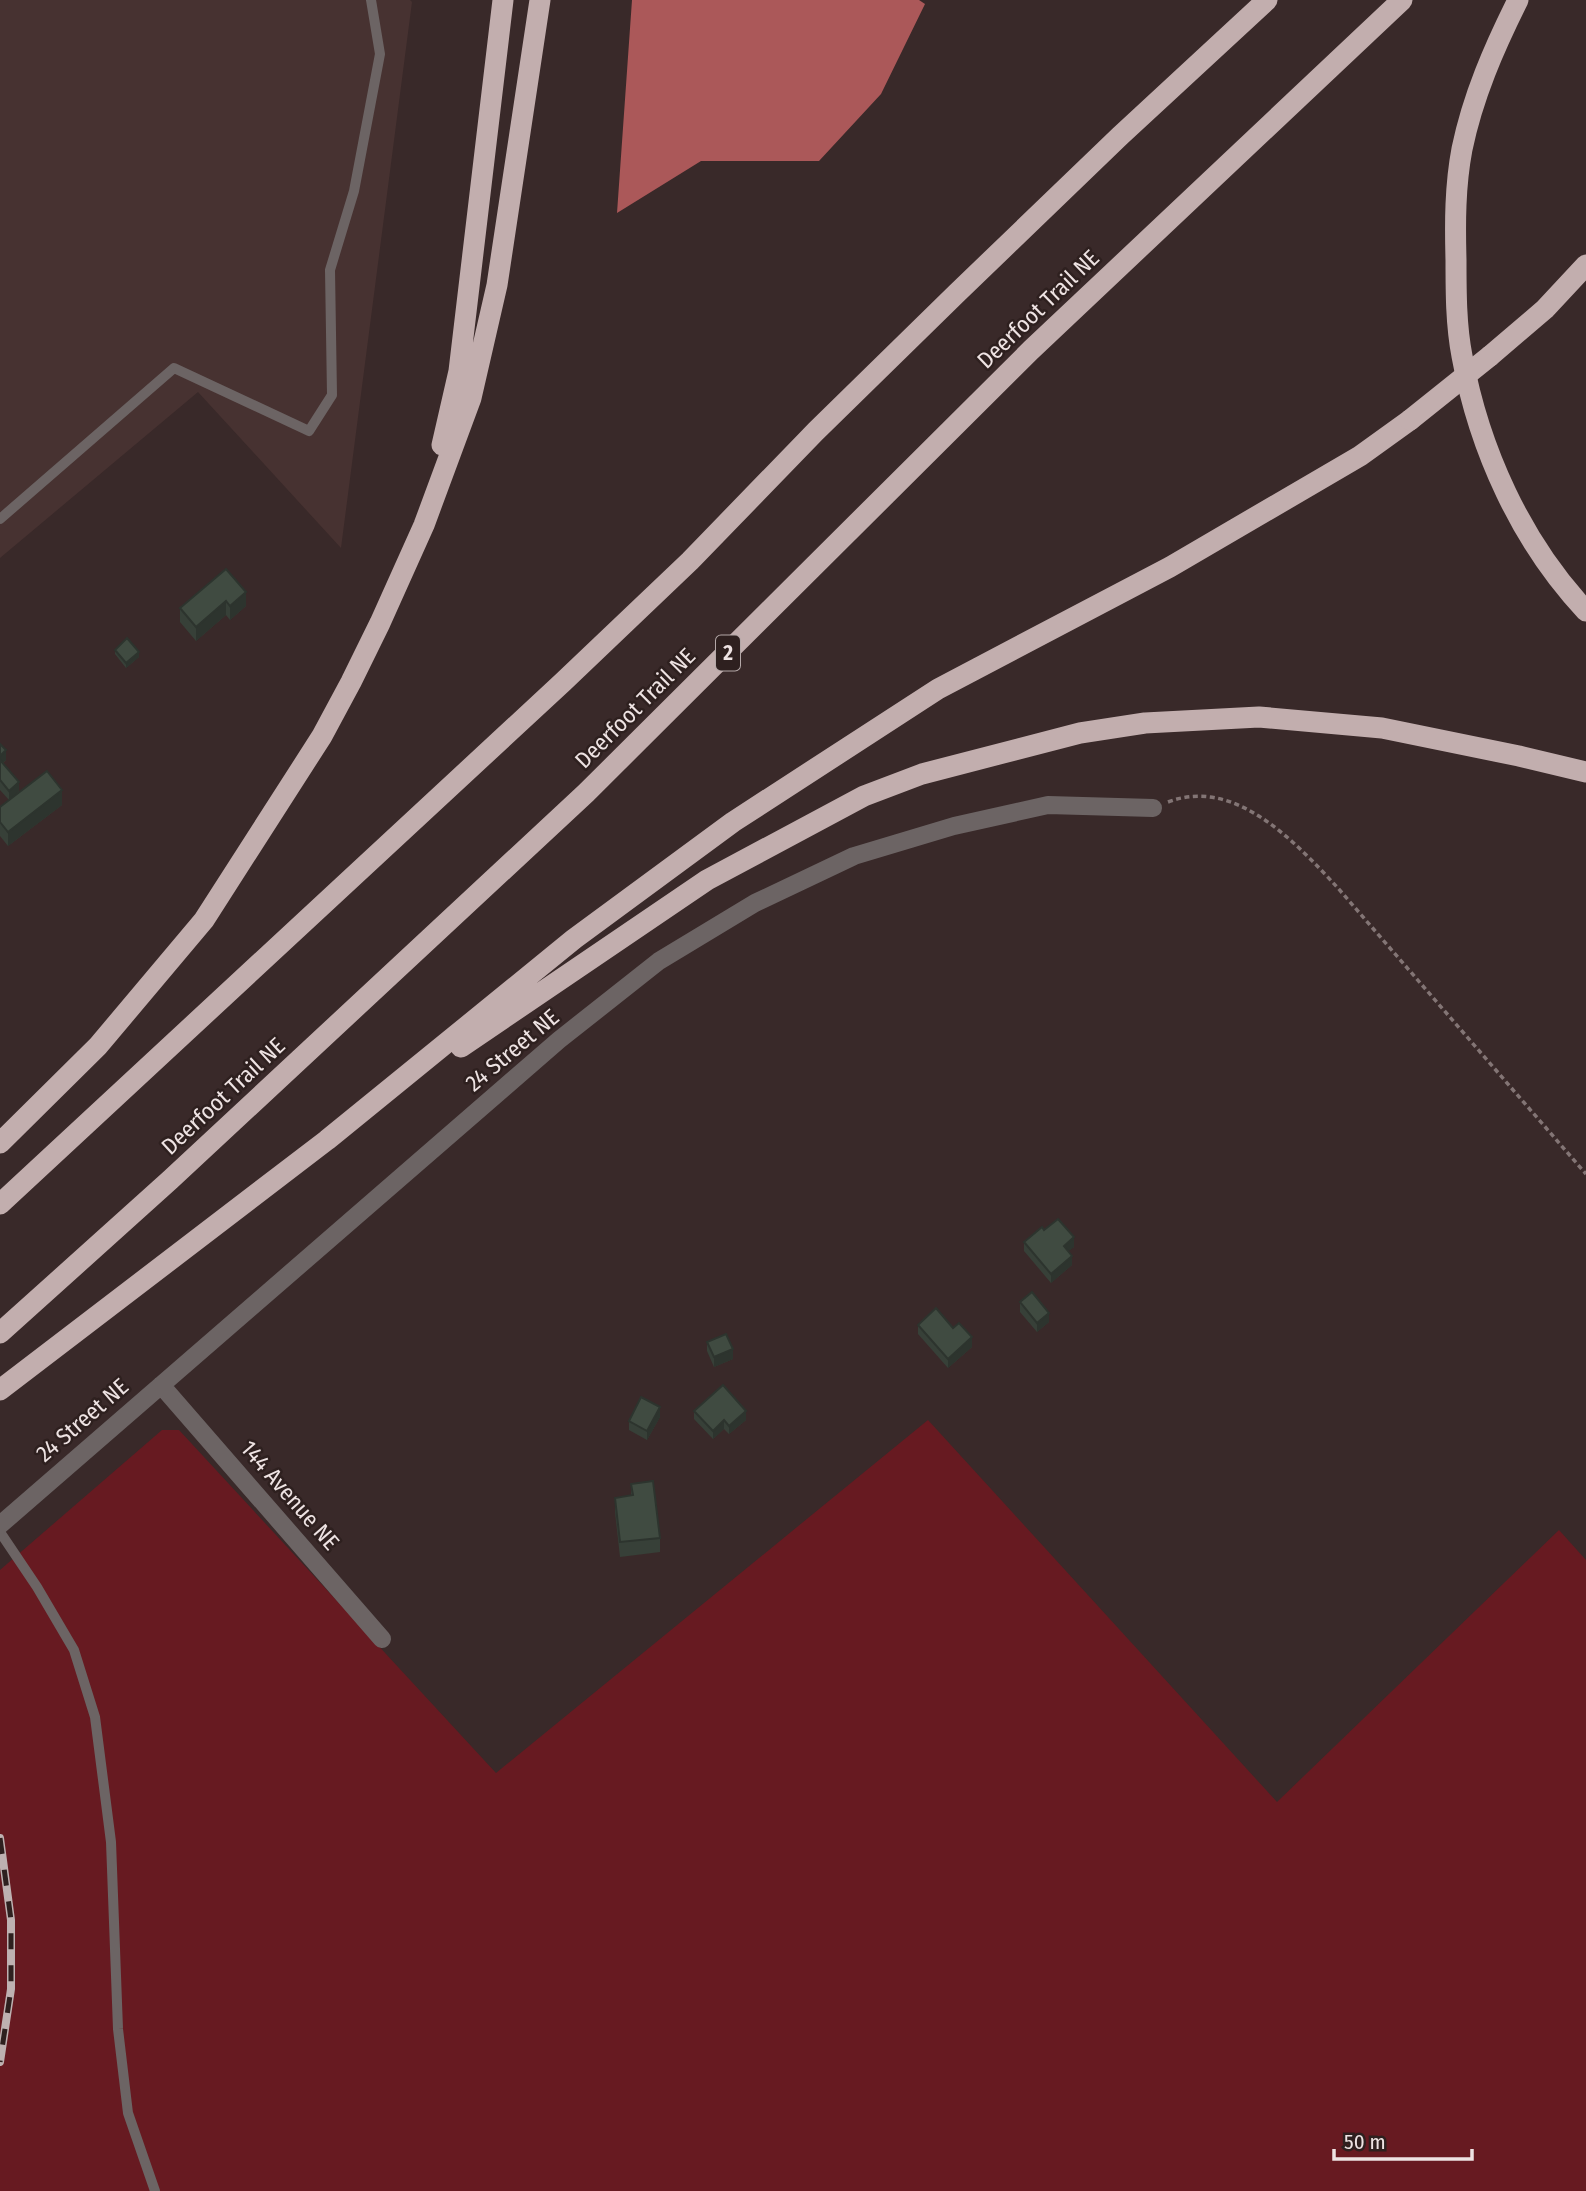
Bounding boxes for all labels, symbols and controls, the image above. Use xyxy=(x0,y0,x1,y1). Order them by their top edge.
street label: Deerfoot Trail NE xyxy=(971,244,1105,374)
road number: 2 xyxy=(716,636,740,670)
street label: Deerfoot Trail NE xyxy=(569,642,701,774)
street label: 24 Street NE xyxy=(460,1003,564,1097)
street label: Deerfoot Trail NE xyxy=(155,1032,291,1160)
street label: 24 Street NE xyxy=(30,1372,134,1468)
street label: 144 Avenue NE xyxy=(235,1435,345,1555)
scale bar xyxy=(1334,2118,1472,2162)
text: 50 m xyxy=(1344,2129,1386,2155)

